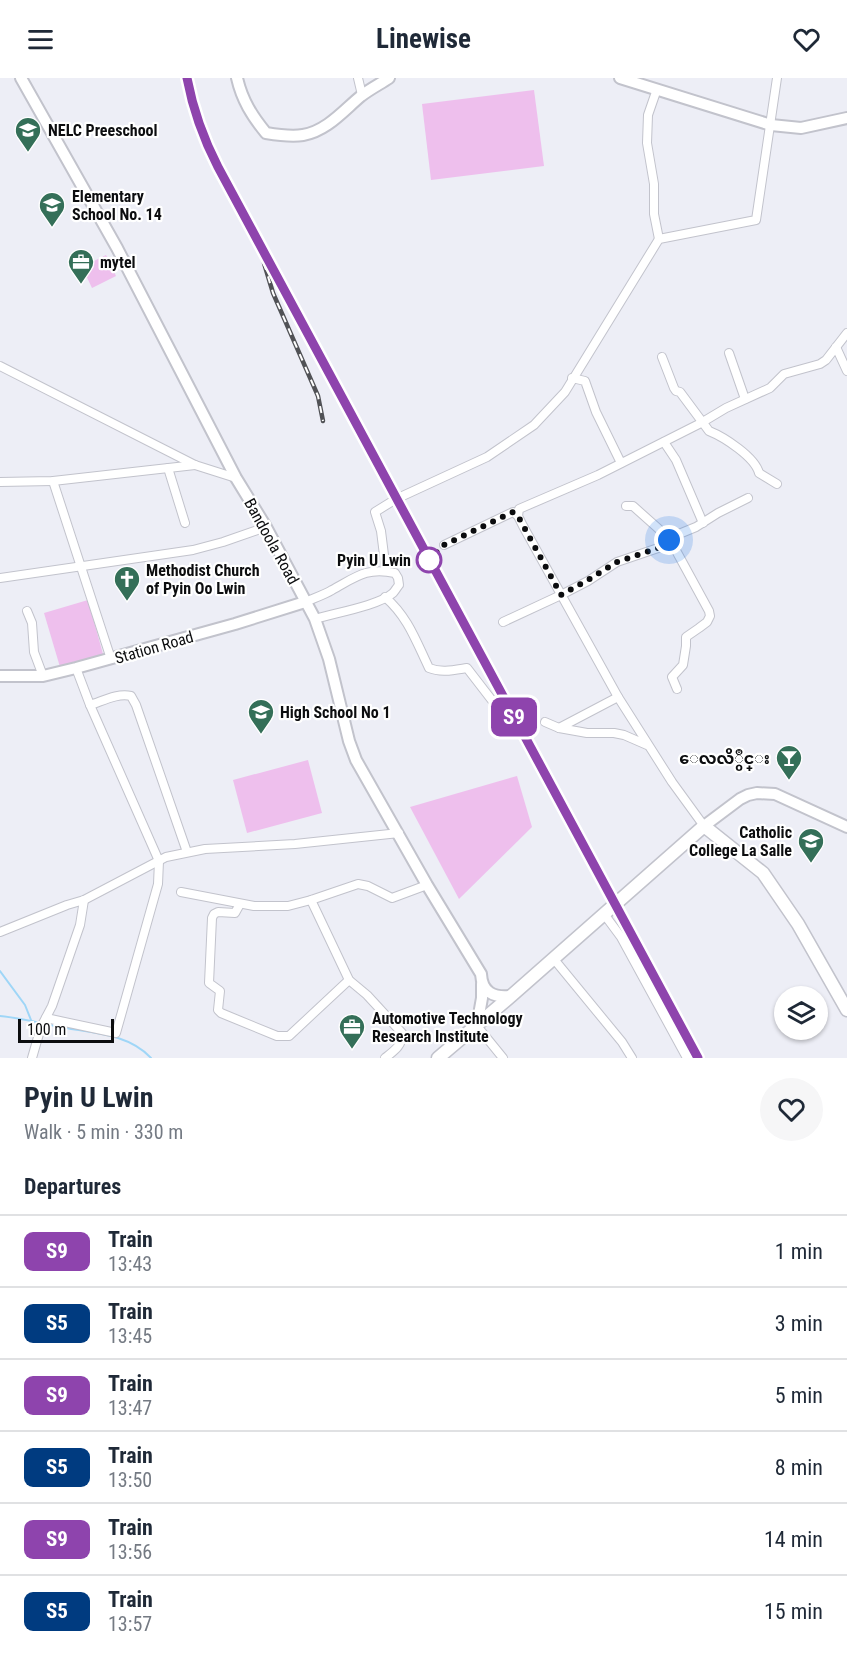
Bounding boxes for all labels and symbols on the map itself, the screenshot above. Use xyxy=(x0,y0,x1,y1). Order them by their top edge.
school or university icon: NELC Preeschool xyxy=(13,115,43,153)
place label: NELC Preeschool xyxy=(48,121,158,140)
place label: Elementary School No. 14 xyxy=(72,187,162,224)
school or university icon: Elementary School No. 14 xyxy=(37,190,67,228)
office icon: mytel xyxy=(66,247,96,285)
place label: mytel xyxy=(100,253,136,272)
street label: Bandoola Road xyxy=(240,495,303,588)
your location xyxy=(654,525,684,555)
marker: Pyin U Lwin xyxy=(416,547,442,573)
place label: Pyin U Lwin xyxy=(337,551,411,570)
place label: Methodist Church of Pyin Oo Lwin xyxy=(146,561,260,598)
church icon: Methodist Church of Pyin Oo Lwin xyxy=(112,564,142,602)
street label: Station Road xyxy=(113,627,196,668)
school or university icon: High School No 1 xyxy=(246,697,276,735)
line badge: S9 xyxy=(487,698,541,736)
place label: High School No 1 xyxy=(280,703,391,722)
bar icon: ေလလိွဳင္း xyxy=(774,743,804,781)
place label: ေလလိွဳင္း xyxy=(679,748,770,771)
place label: Catholic College La Salle xyxy=(689,823,792,860)
school or university icon: Catholic College La Salle xyxy=(796,826,826,864)
place label: Automotive Technology Research Institute xyxy=(372,1009,523,1046)
office icon: Automotive Technology Research Institute xyxy=(337,1012,367,1050)
scale bar xyxy=(18,1016,114,1043)

